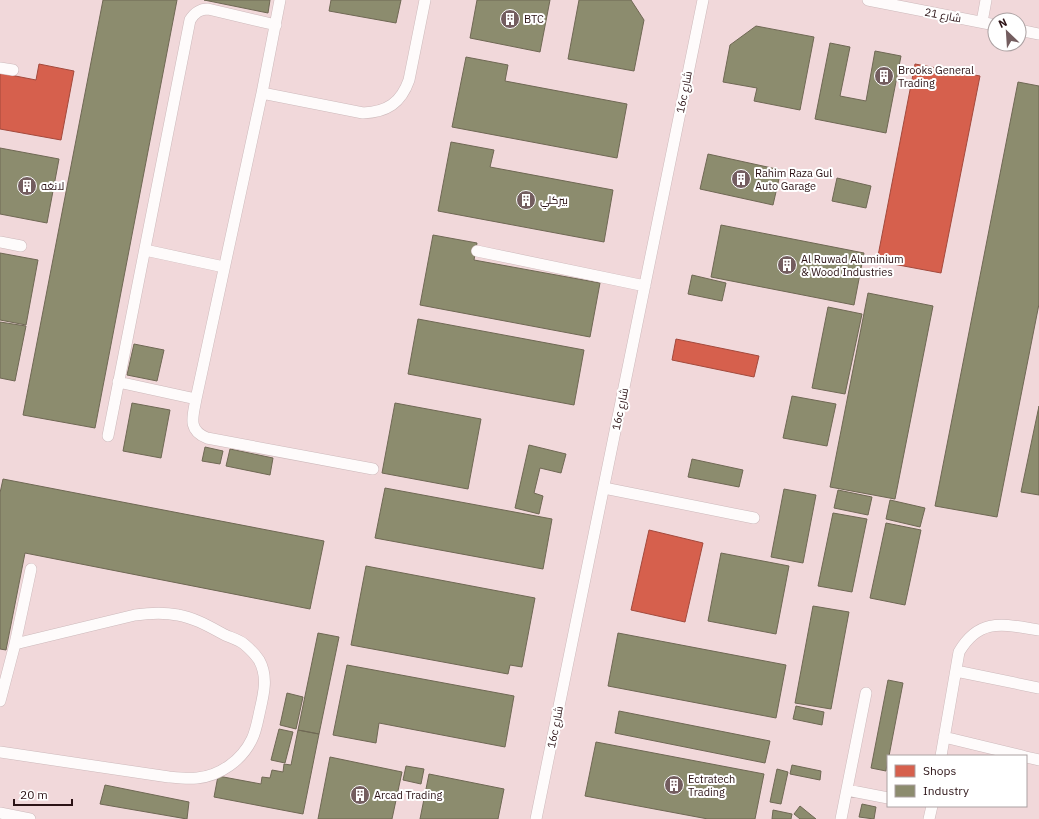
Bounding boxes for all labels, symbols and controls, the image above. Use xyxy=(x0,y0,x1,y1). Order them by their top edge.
street label: شارع 21 xyxy=(923,5,963,26)
building icon: BTC xyxy=(499,8,521,30)
place label: BTC xyxy=(524,12,544,26)
north arrow xyxy=(987,12,1027,52)
text: N xyxy=(996,15,1009,31)
place label: Brooks General Trading xyxy=(898,63,974,90)
building icon: Brooks General Trading xyxy=(873,65,895,87)
street label: 16c شارع xyxy=(673,70,696,114)
place label: Rahim Raza Gul Auto Garage xyxy=(755,166,832,193)
building icon: Rahim Raza Gul Auto Garage xyxy=(730,168,752,190)
building icon: لانغه xyxy=(16,175,38,197)
place label: لانغه xyxy=(41,179,64,193)
building icon: بيركلي xyxy=(515,189,537,211)
place label: بيركلي xyxy=(540,193,568,209)
place label: Al Ruwad Aluminium & Wood Industries xyxy=(801,252,904,279)
building icon: Al Ruwad Aluminium & Wood Industries xyxy=(776,254,798,276)
street label: 16c شارع xyxy=(609,387,632,432)
street label: 16c شارع xyxy=(544,705,567,749)
legend xyxy=(887,755,1027,807)
text: Shops xyxy=(923,763,956,778)
place label: Ectratech Trading xyxy=(688,772,735,799)
building icon: Ectratech Trading xyxy=(663,774,685,796)
scale bar xyxy=(14,781,72,807)
text: Industry xyxy=(923,783,969,798)
building icon: Arcad Trading xyxy=(349,784,371,806)
text: 20 m xyxy=(20,787,48,802)
place label: Arcad Trading xyxy=(374,788,442,802)

